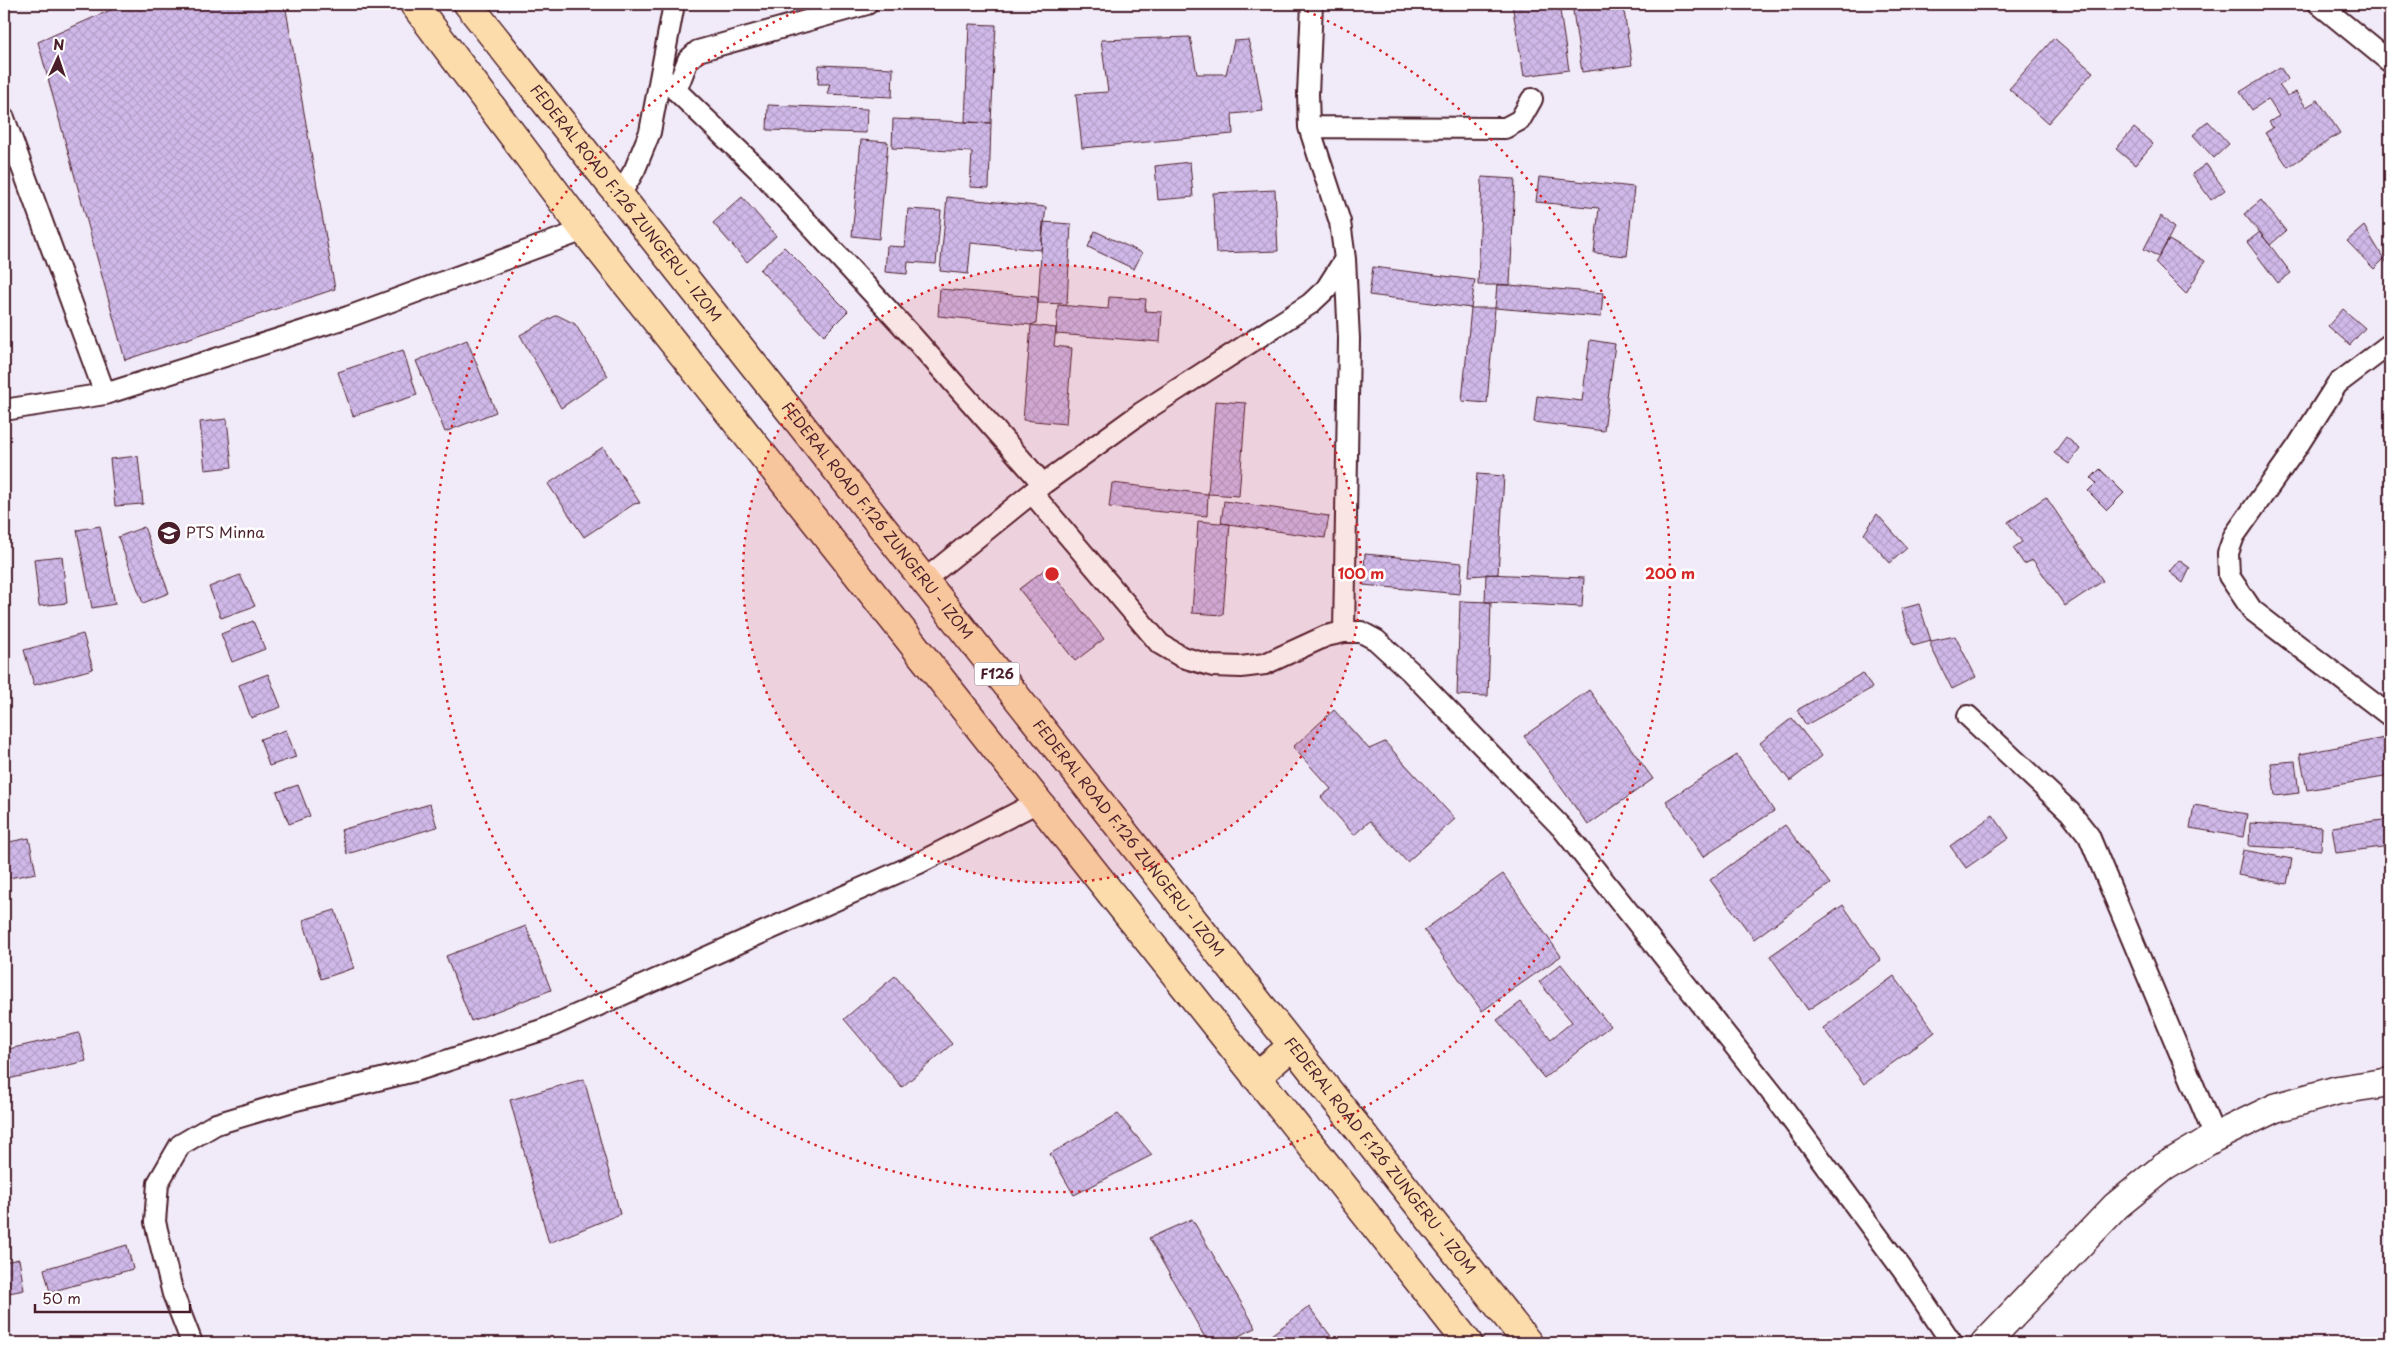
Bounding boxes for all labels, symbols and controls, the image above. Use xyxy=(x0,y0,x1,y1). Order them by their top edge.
north arrow xyxy=(32,32,82,82)
text: N xyxy=(53,34,65,55)
street label: FEDERAL ROAD F.126 ZUNGERU - IZOM xyxy=(526,79,728,326)
street label: FEDERAL ROAD F.126 ZUNGERU - IZOM xyxy=(777,396,979,643)
school or university icon: PTS Minna xyxy=(156,520,182,546)
place label: PTS Minna xyxy=(186,520,265,543)
text: 100 m xyxy=(1338,561,1384,584)
text: 200 m xyxy=(1645,561,1695,584)
centre of rings xyxy=(1043,565,1061,583)
road number: F126 xyxy=(974,662,1020,686)
street label: FEDERAL ROAD F.126 ZUNGERU - IZOM xyxy=(1028,714,1231,961)
street label: FEDERAL ROAD F.126 ZUNGERU - IZOM xyxy=(1280,1031,1482,1278)
scale bar xyxy=(35,1282,190,1314)
text: 50 m xyxy=(42,1286,81,1309)

